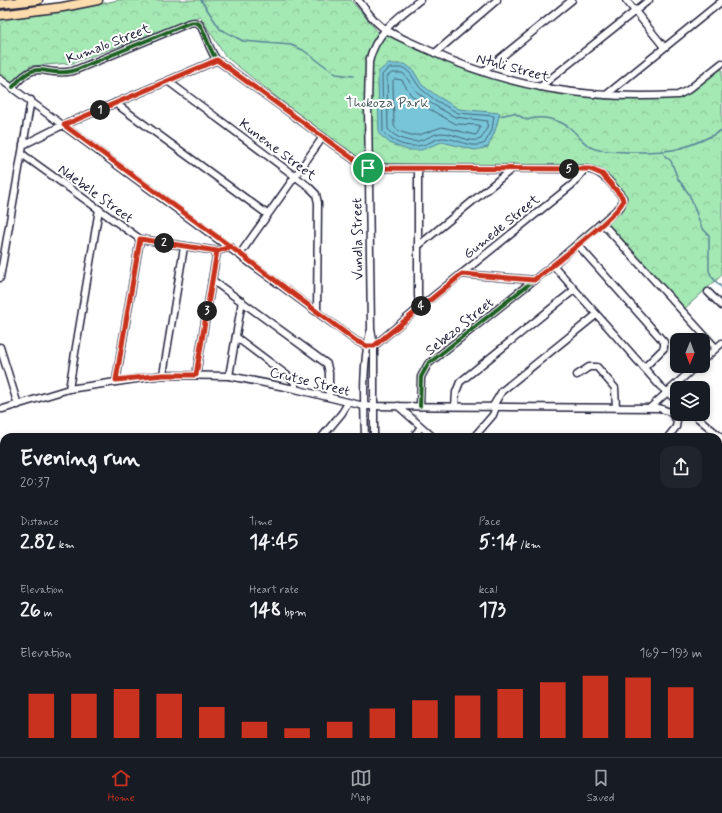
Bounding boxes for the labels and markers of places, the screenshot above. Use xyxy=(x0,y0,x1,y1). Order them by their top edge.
pin: 1 xyxy=(90,100,110,120)
pin xyxy=(351,151,385,185)
pin: 5 xyxy=(559,159,579,179)
pin: 2 xyxy=(154,233,174,253)
pin: 4 xyxy=(411,296,431,316)
pin: 3 xyxy=(197,301,217,321)

